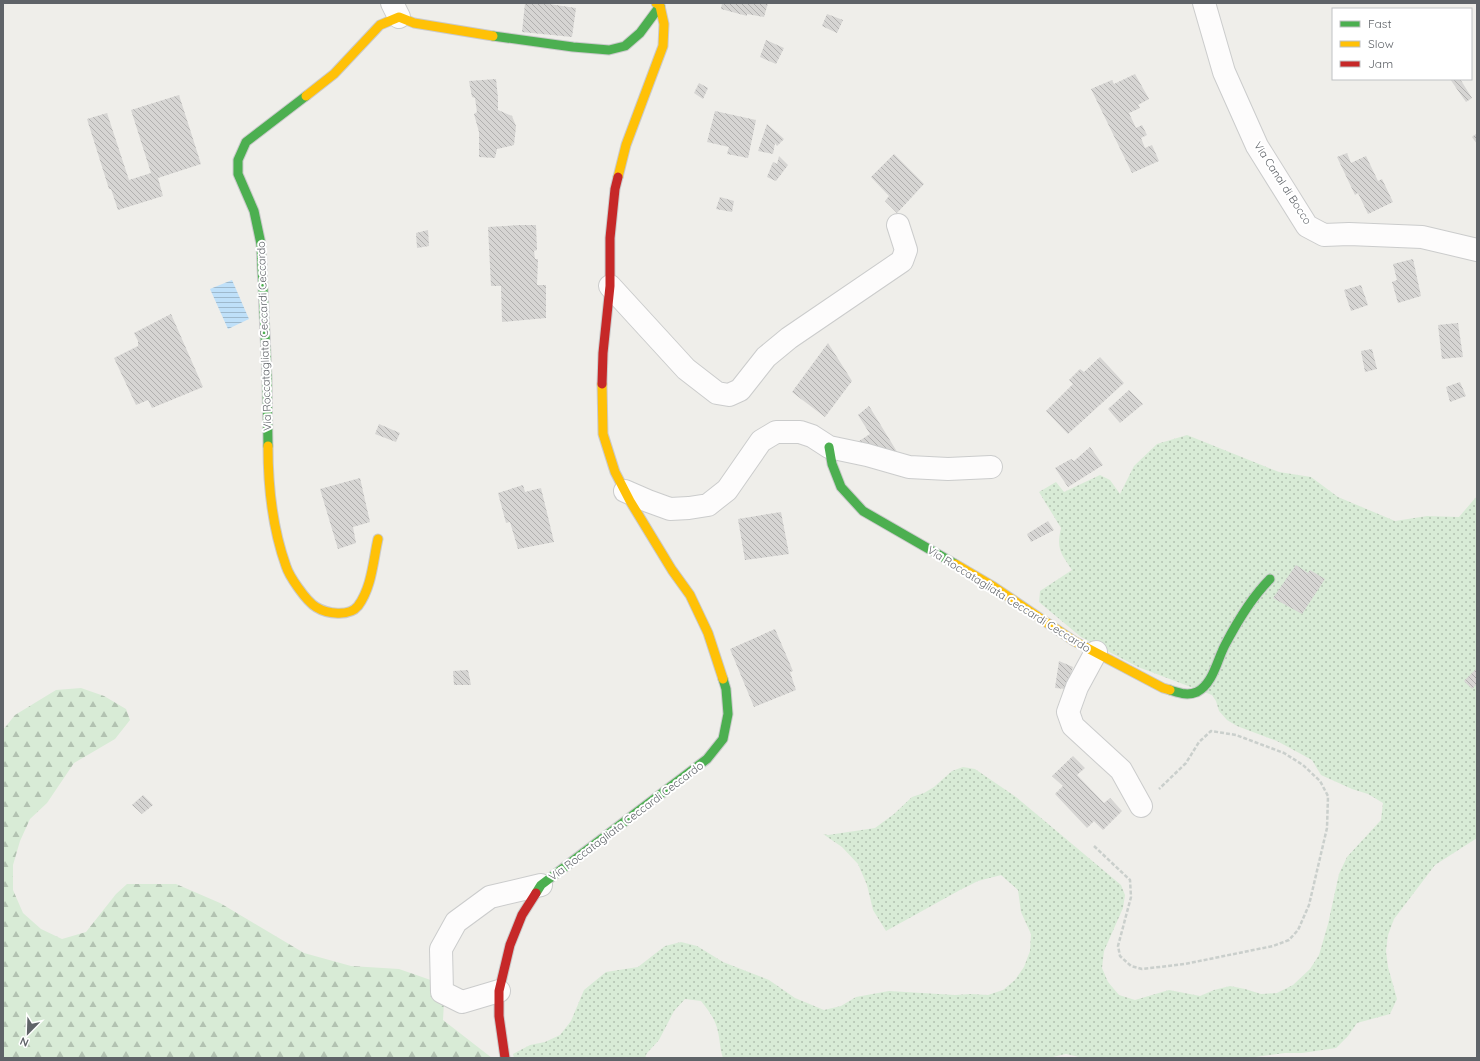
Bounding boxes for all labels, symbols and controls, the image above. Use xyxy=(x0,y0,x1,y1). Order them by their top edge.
legend xyxy=(1332,8,1472,80)
text: Fast xyxy=(1368,16,1392,31)
text: Slow xyxy=(1368,36,1394,51)
text: Jam xyxy=(1368,56,1393,71)
street label: Via Canal di Bocco xyxy=(1251,139,1315,227)
street label: Via Roccatagliata Ceccardi Ceccardo xyxy=(254,241,274,431)
street label: Via Roccatagliata Ceccardi Ceccardo xyxy=(925,543,1093,655)
street label: Via Roccatagliata Ceccardi Ceccardo xyxy=(546,758,706,884)
north arrow xyxy=(8,1013,48,1053)
text: N xyxy=(18,1034,31,1050)

